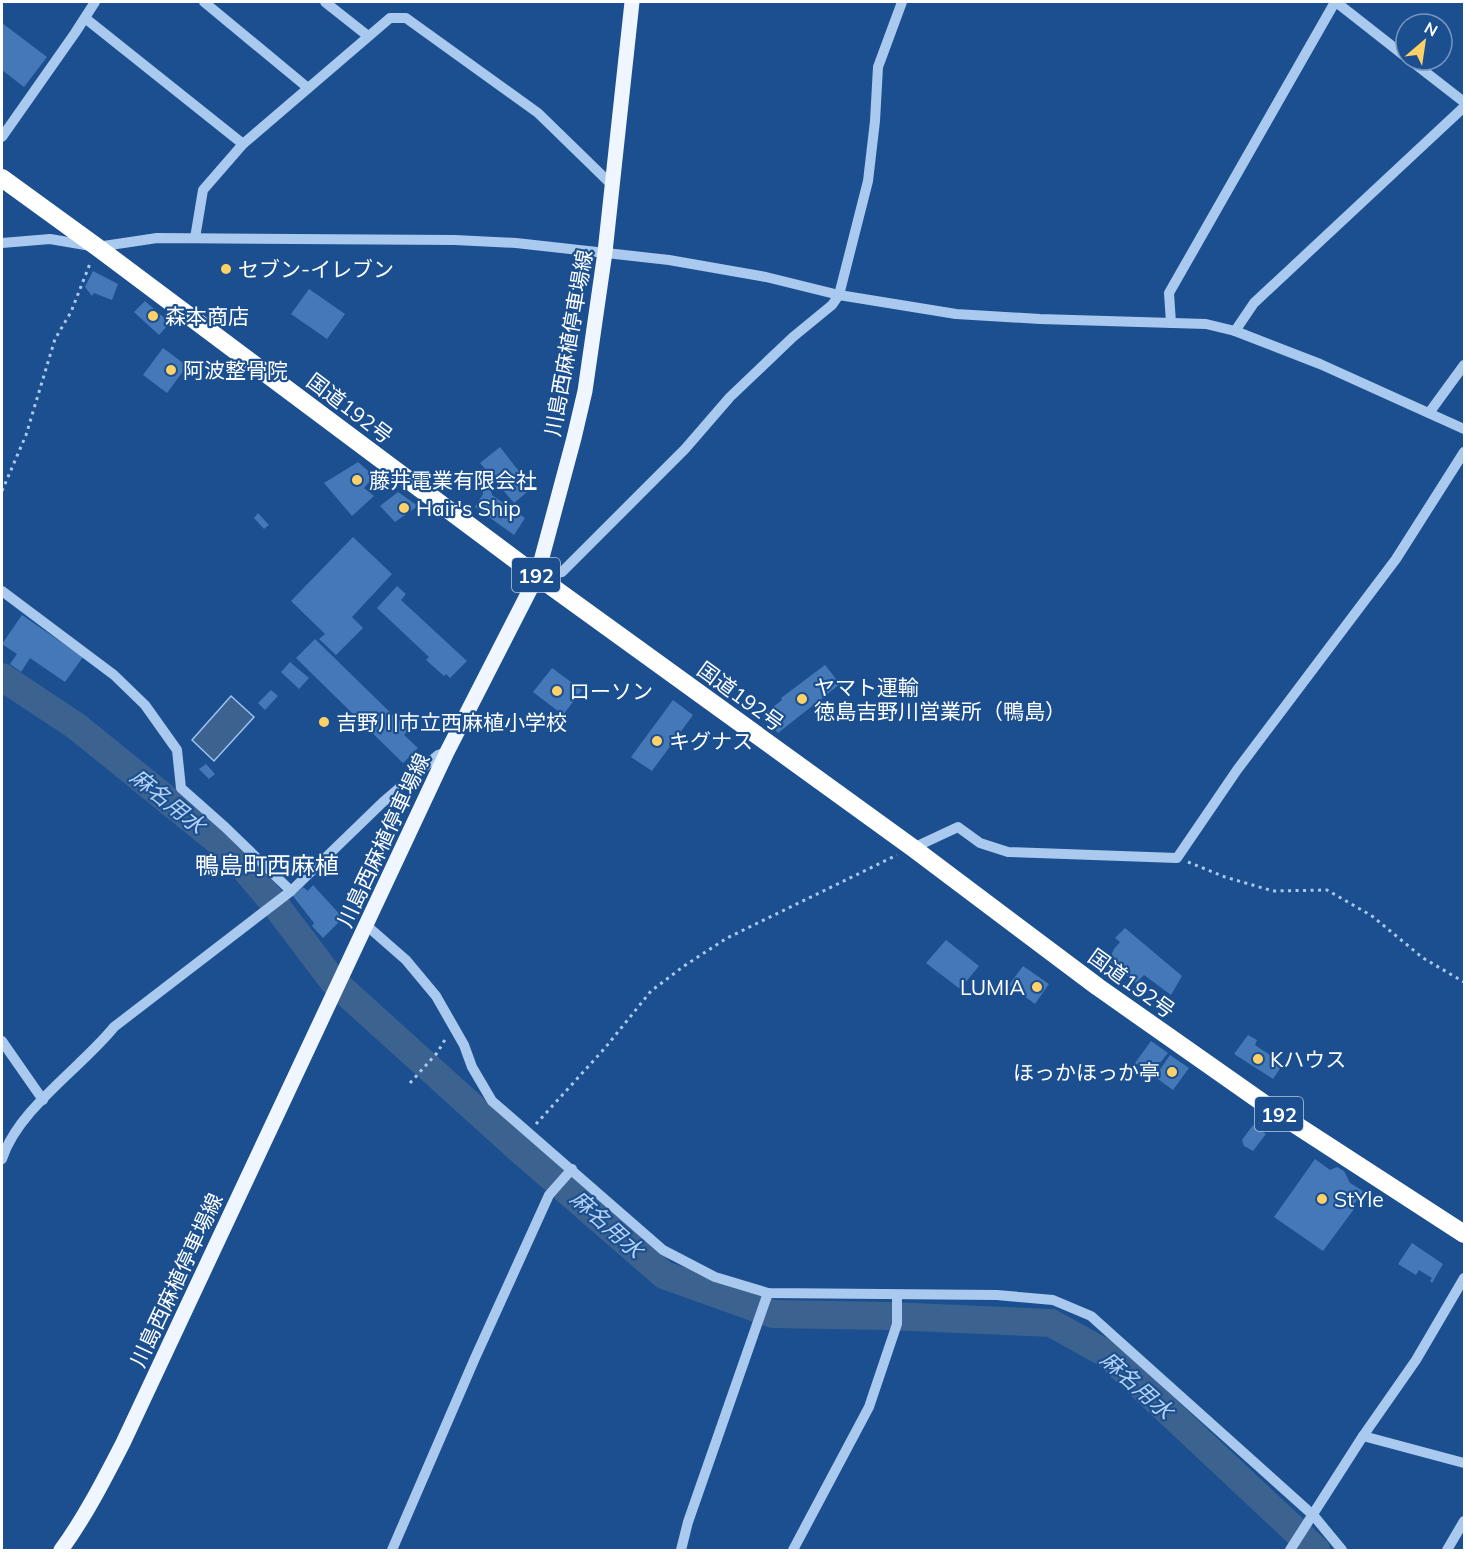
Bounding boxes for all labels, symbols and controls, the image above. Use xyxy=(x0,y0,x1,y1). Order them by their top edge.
north arrow xyxy=(1394,12,1454,72)
text: N xyxy=(1421,17,1441,41)
street label: 川島西麻植停車場線 xyxy=(539,248,597,438)
place label: セブン-イレブン xyxy=(238,256,394,282)
marker: セブン-イレブン xyxy=(219,262,233,276)
place label: 森本商店 xyxy=(165,303,249,329)
marker: 森本商店 xyxy=(146,309,160,323)
place label: 阿波整骨院 xyxy=(183,357,288,383)
marker: 阿波整骨院 xyxy=(164,363,178,377)
street label: 国道192号 xyxy=(302,367,398,449)
place label: 藤井電業有限会社 xyxy=(369,467,537,493)
marker: 藤井電業有限会社 xyxy=(350,473,364,487)
place label: Hair's Ship xyxy=(416,495,521,521)
marker: Hair's Ship xyxy=(397,501,411,515)
road number: 192 xyxy=(512,558,560,592)
street label: 国道192号 xyxy=(693,656,789,736)
place label: ヤマト運輸 徳島吉野川営業所（鴨島） xyxy=(814,674,1066,724)
place label: ローソン xyxy=(569,678,653,704)
marker: ローソン xyxy=(550,684,564,698)
marker: ヤマト運輸 徳島吉野川営業所（鴨島） xyxy=(795,692,809,706)
place label: 吉野川市立西麻植小学校 xyxy=(336,709,567,735)
marker: 吉野川市立西麻植小学校 xyxy=(317,715,331,729)
place label: キグナス xyxy=(669,728,753,754)
marker: キグナス xyxy=(650,734,664,748)
street label: 川島西麻植停車場線 xyxy=(331,749,435,931)
water label: 麻名用水 xyxy=(125,762,213,841)
district label: 鴨島町西麻植 xyxy=(195,850,339,880)
street label: 国道192号 xyxy=(1084,943,1180,1023)
place label: LUMIA xyxy=(960,974,1026,1000)
marker: LUMIA xyxy=(1030,980,1044,994)
place label: Kハウス xyxy=(1270,1046,1346,1072)
marker: Kハウス xyxy=(1251,1052,1265,1066)
place label: ほっかほっか亭 xyxy=(1013,1059,1160,1085)
marker: ほっかほっか亭 xyxy=(1165,1065,1179,1079)
road number: 192 xyxy=(1255,1097,1303,1131)
water label: 麻名用水 xyxy=(565,1184,651,1265)
place label: StYle xyxy=(1334,1186,1384,1212)
street label: 川島西麻植停車場線 xyxy=(124,1189,228,1371)
marker: StYle xyxy=(1315,1192,1329,1206)
water label: 麻名用水 xyxy=(1095,1345,1181,1426)

